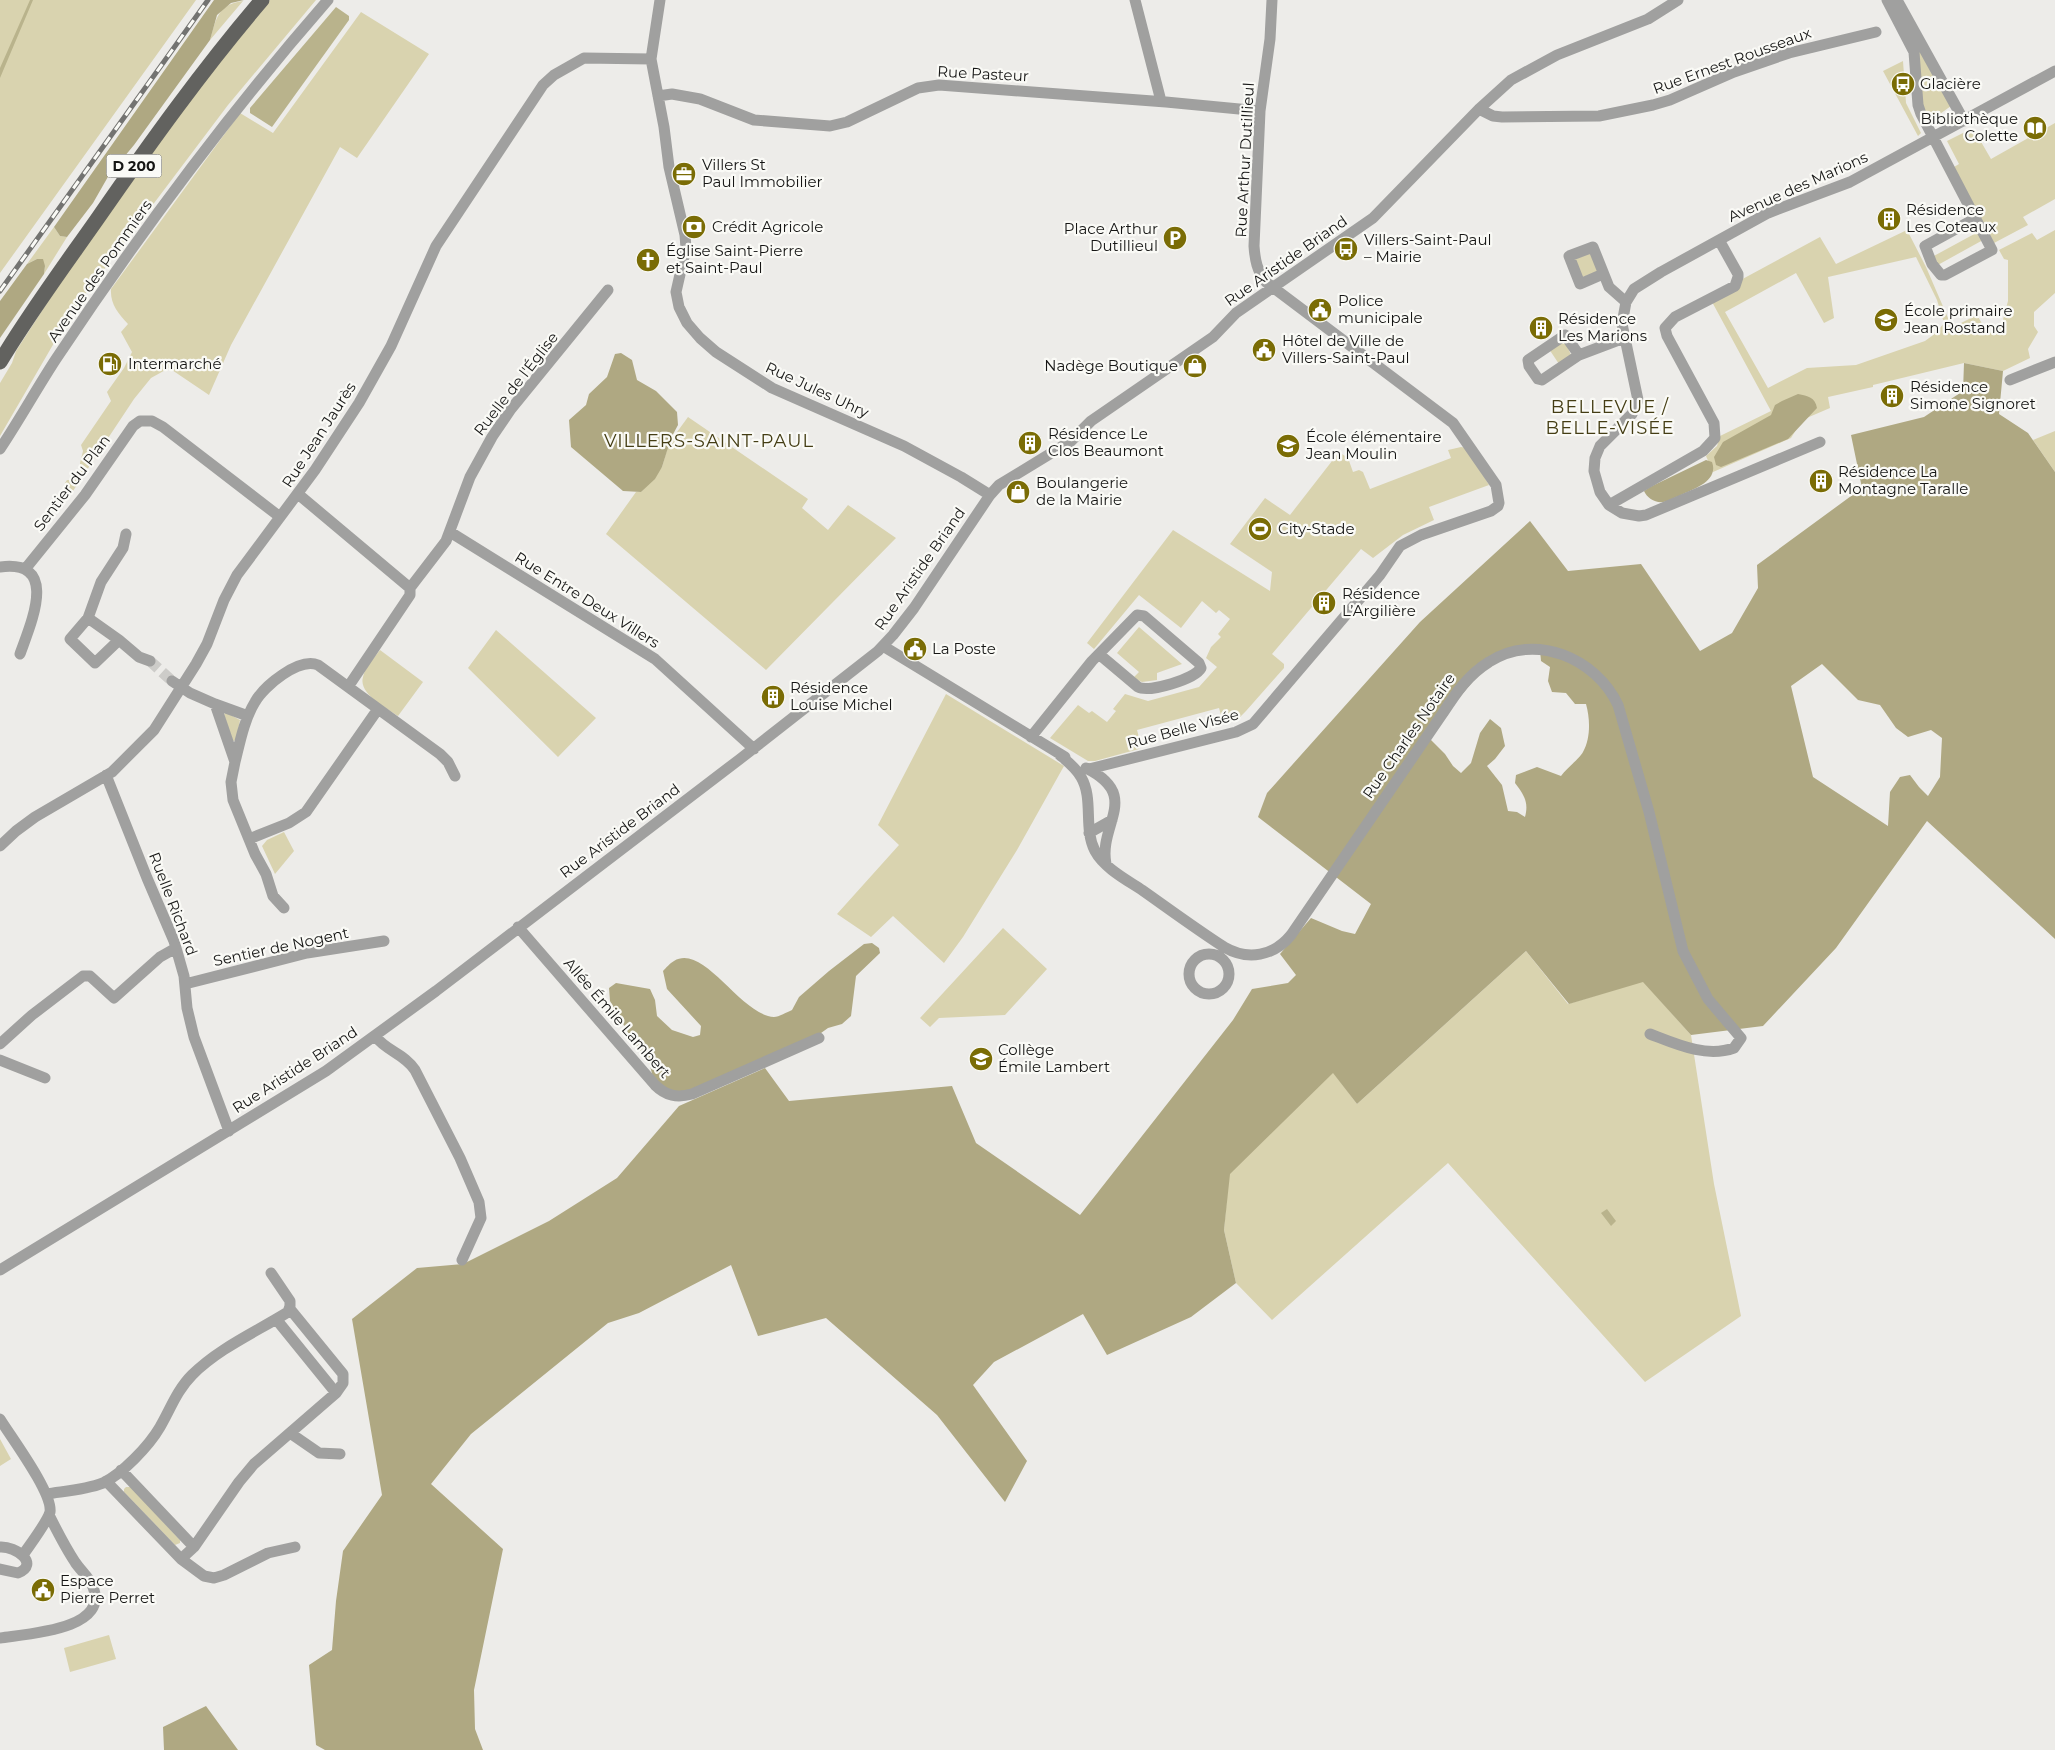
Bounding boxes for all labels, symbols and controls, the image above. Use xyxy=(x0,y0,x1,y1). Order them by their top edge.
street label: Rue Ernest Rousseaux xyxy=(1650,23,1814,98)
street label: Rue Pasteur xyxy=(937,62,1029,85)
bus stop icon: Glacière xyxy=(1890,71,1916,97)
place label: Glacière xyxy=(1920,74,1981,93)
street label: Rue Arthur Dutillieul xyxy=(1231,82,1258,238)
place label: Bibliothèque Colette xyxy=(1920,109,2018,145)
library icon: Bibliothèque Colette xyxy=(2022,115,2048,141)
street label: Avenue des Marions xyxy=(1725,147,1871,226)
road number: D 200 xyxy=(106,154,162,178)
place label: Villers St Paul Immobilier xyxy=(702,155,823,191)
office icon: Villers St Paul Immobilier xyxy=(671,161,697,187)
street label: Avenue des Pommiers xyxy=(43,196,156,345)
place label: Résidence Les Coteaux xyxy=(1906,200,1996,236)
building icon: Résidence Les Coteaux xyxy=(1876,206,1902,232)
street label: Rue Aristide Briand xyxy=(1221,211,1351,310)
bank icon: Crédit Agricole xyxy=(681,214,707,240)
place label: Crédit Agricole xyxy=(712,217,823,236)
place label: Place Arthur Dutillieul xyxy=(1064,219,1158,255)
parking icon: Place Arthur Dutillieul xyxy=(1162,225,1188,251)
place label: Villers-Saint-Paul – Mairie xyxy=(1364,230,1492,266)
bus stop icon: Villers-Saint-Paul – Mairie xyxy=(1333,236,1359,262)
place label: Église Saint-Pierre et Saint-Paul xyxy=(666,241,803,277)
church icon: Église Saint-Pierre et Saint-Paul xyxy=(635,247,661,273)
place label: Police municipale xyxy=(1338,291,1423,327)
public building icon: Police municipale xyxy=(1307,297,1333,323)
place label: École primaire Jean Rostand xyxy=(1903,301,2012,337)
school or university icon: École primaire Jean Rostand xyxy=(1873,307,1899,333)
place label: Résidence Les Marions xyxy=(1558,309,1647,345)
building icon: Résidence Les Marions xyxy=(1528,315,1554,341)
street label: Ruelle de l'Église xyxy=(469,328,562,439)
place label: Hôtel de Ville de Villers-Saint-Paul xyxy=(1282,331,1410,367)
public building icon: Hôtel de Ville de Villers-Saint-Paul xyxy=(1251,337,1277,363)
fuel station icon: Intermarché xyxy=(97,351,123,377)
shop icon: Nadège Boutique xyxy=(1182,353,1208,379)
place label: Intermarché xyxy=(128,354,222,373)
place label: Nadège Boutique xyxy=(1044,356,1178,375)
street label: Rue Jules Uhry xyxy=(762,357,873,422)
place label: Résidence Simone Signoret xyxy=(1910,377,2036,413)
street label: Rue Jean Jaurès xyxy=(277,378,360,491)
building icon: Résidence Simone Signoret xyxy=(1879,383,1905,409)
district label: BELLEVUE / BELLE-VISÉE xyxy=(1546,396,1674,439)
place label: Résidence Le Clos Beaumont xyxy=(1048,424,1164,460)
place label: École élémentaire Jean Moulin xyxy=(1305,427,1442,463)
district label: VILLERS-SAINT-PAUL xyxy=(604,430,814,452)
building icon: Résidence Le Clos Beaumont xyxy=(1017,430,1043,456)
street label: Sentier du Plan xyxy=(29,431,114,535)
school or university icon: École élémentaire Jean Moulin xyxy=(1275,433,1301,459)
place label: Résidence La Montagne Taralle xyxy=(1838,462,1968,498)
building icon: Résidence La Montagne Taralle xyxy=(1808,468,1834,494)
place label: Boulangerie de la Mairie xyxy=(1036,473,1128,509)
shop icon: Boulangerie de la Mairie xyxy=(1005,479,1031,505)
street label: Rue Aristide Briand xyxy=(870,504,969,634)
sports icon: City-Stade xyxy=(1247,516,1273,542)
place label: City-Stade xyxy=(1278,519,1355,538)
street label: Rue Entre Deux Villers xyxy=(511,547,663,652)
place label: Résidence L’Argilière xyxy=(1342,584,1420,620)
building icon: Résidence L’Argilière xyxy=(1311,590,1337,616)
public building icon: La Poste xyxy=(902,636,928,662)
place label: La Poste xyxy=(932,639,996,658)
street label: Rue Charles Notaire xyxy=(1358,669,1459,802)
place label: Résidence Louise Michel xyxy=(790,678,892,714)
building icon: Résidence Louise Michel xyxy=(760,684,786,710)
street label: Rue Belle Visée xyxy=(1125,704,1241,753)
street label: Rue Aristide Briand xyxy=(556,779,684,882)
street label: Ruelle Richard xyxy=(145,849,202,958)
street label: Sentier de Nogent xyxy=(211,923,350,970)
street label: Allée Émile Lambert xyxy=(560,954,675,1082)
street label: Rue Aristide Briand xyxy=(228,1022,361,1117)
place label: Collège Émile Lambert xyxy=(998,1040,1110,1076)
school or university icon: Collège Émile Lambert xyxy=(968,1046,994,1072)
place label: Espace Pierre Perret xyxy=(60,1571,155,1607)
public building icon: Espace Pierre Perret xyxy=(30,1577,56,1603)

